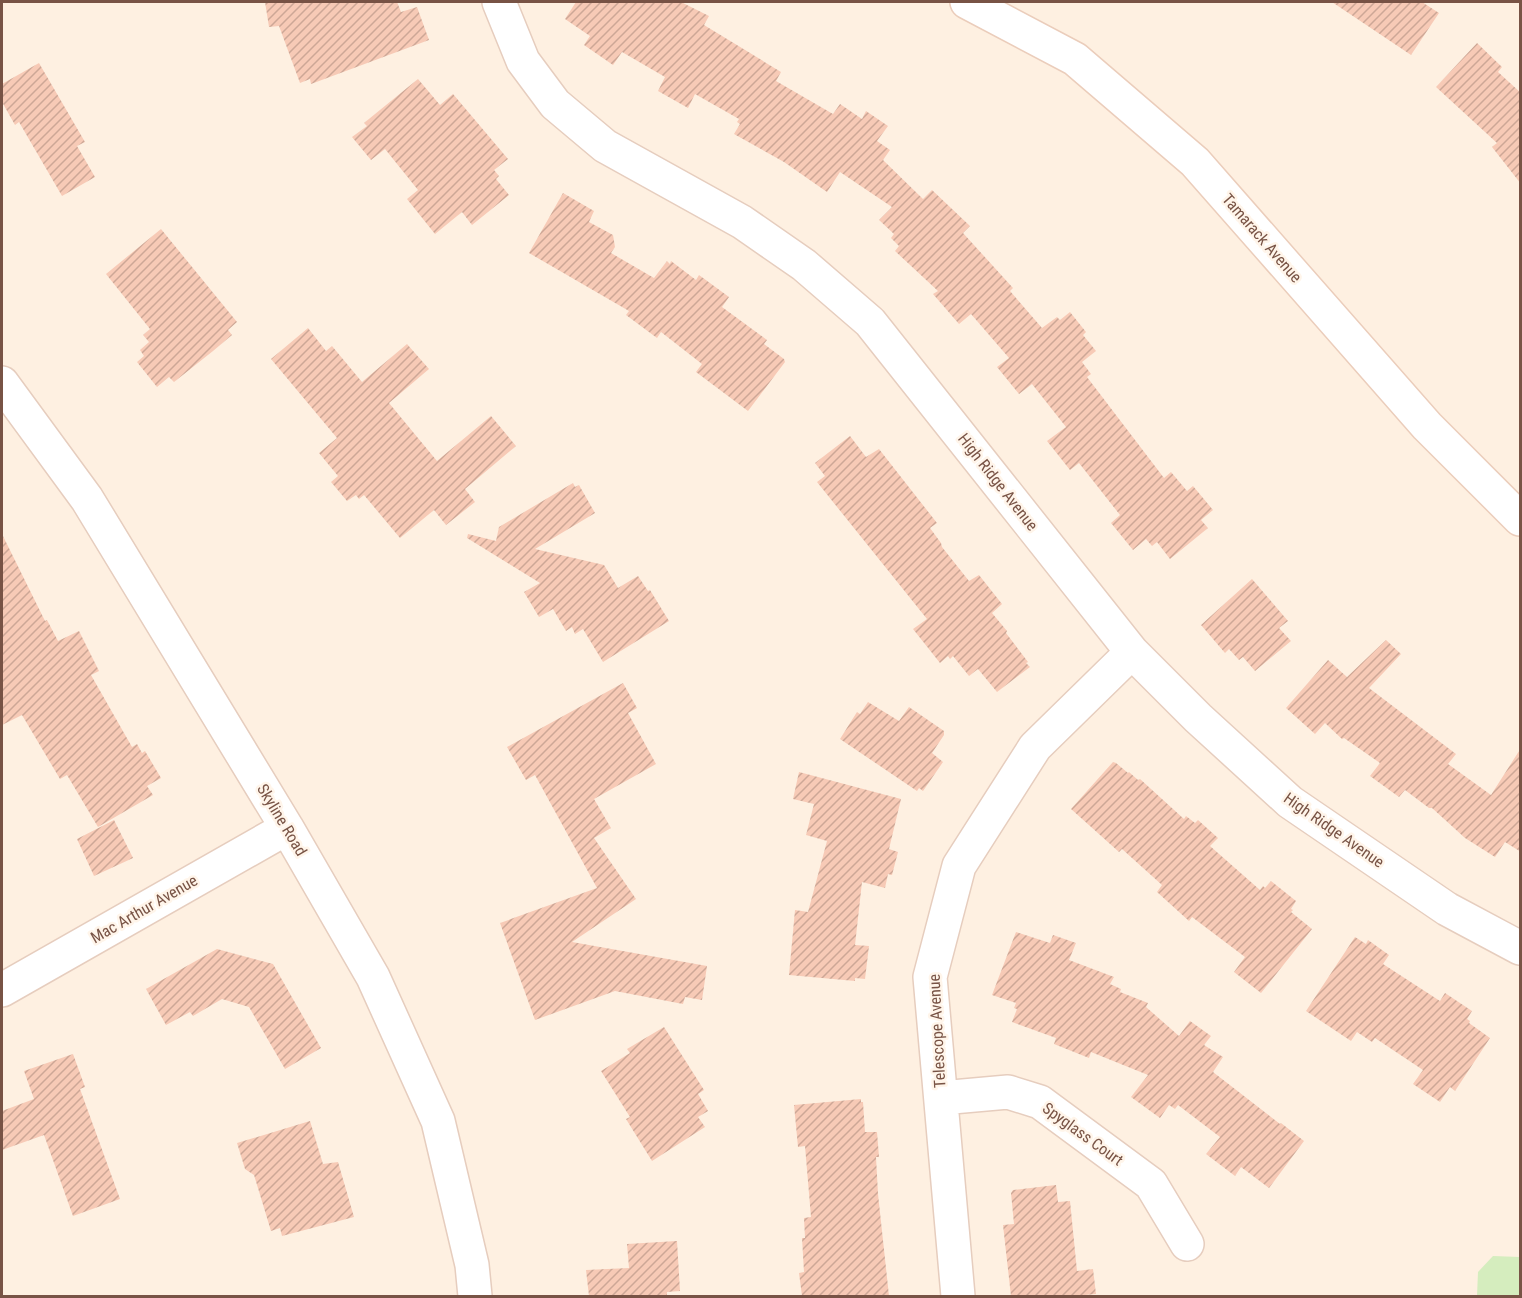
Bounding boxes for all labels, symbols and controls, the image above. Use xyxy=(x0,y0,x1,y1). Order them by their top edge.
street label: Tamarack Avenue xyxy=(1218,190,1306,286)
street label: High Ridge Avenue xyxy=(954,430,1042,534)
street label: Skyline Road xyxy=(253,781,311,859)
street label: High Ridge Avenue xyxy=(1280,788,1388,872)
street label: Mac Arthur Avenue xyxy=(87,871,201,947)
street label: Telescope Avenue xyxy=(925,974,949,1088)
street label: Spyglass Court xyxy=(1039,1098,1127,1170)

